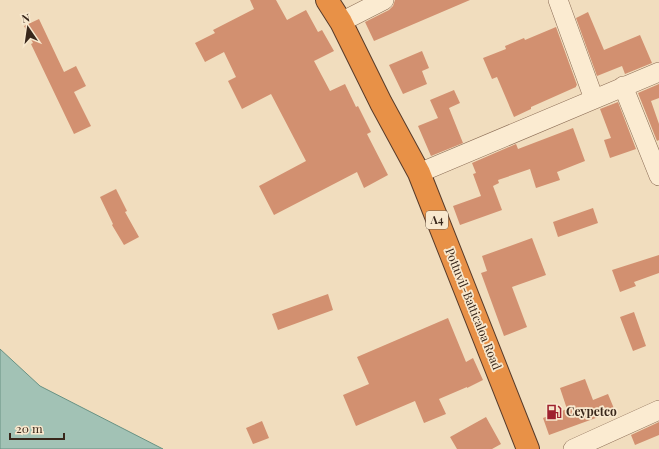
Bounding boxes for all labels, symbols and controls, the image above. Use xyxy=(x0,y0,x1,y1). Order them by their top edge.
north arrow xyxy=(8,8,48,48)
text: N xyxy=(20,10,31,26)
road number: A4 xyxy=(426,211,448,229)
street label: Pottuvil-Batticaloa Road xyxy=(442,245,506,372)
fuel station icon: Ceypetco xyxy=(545,403,563,421)
place label: Ceypetco xyxy=(566,403,617,419)
scale bar xyxy=(10,415,64,441)
text: 20 m xyxy=(16,420,43,436)

